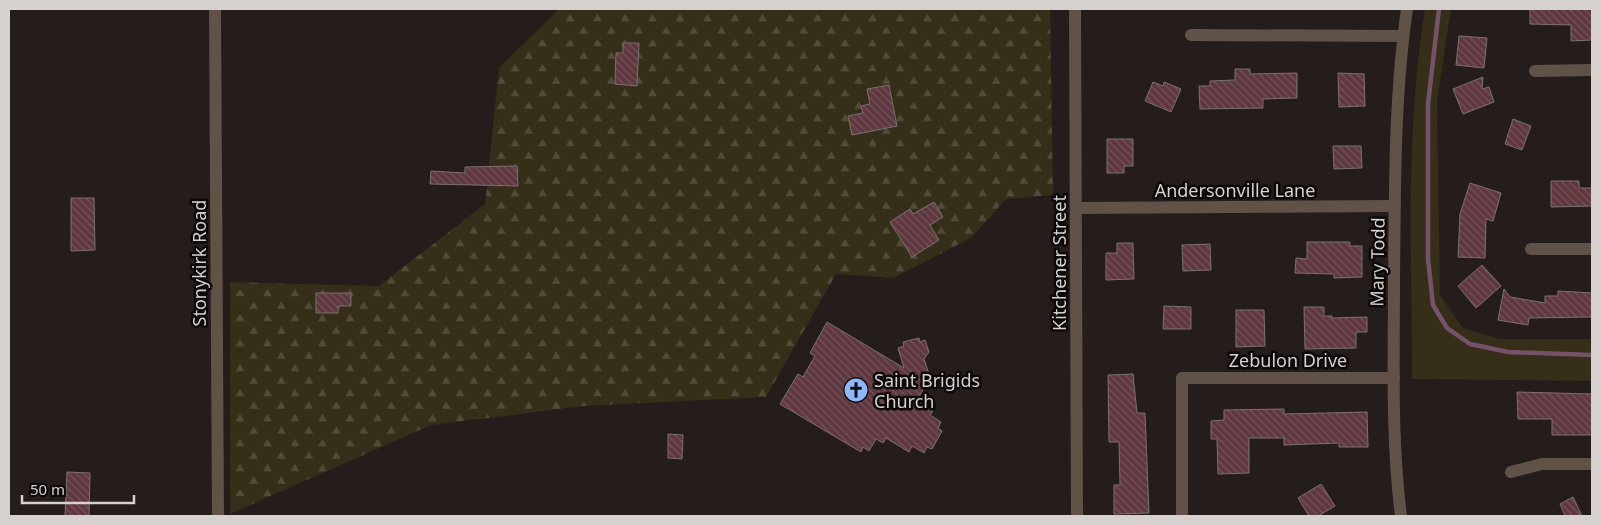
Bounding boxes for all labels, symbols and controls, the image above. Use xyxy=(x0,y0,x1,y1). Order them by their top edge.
street label: Andersonville Lane xyxy=(1155,178,1315,202)
street label: Kitchener Street xyxy=(1047,195,1071,331)
street label: Stonykirk Road xyxy=(187,200,211,326)
street label: Mary Todd xyxy=(1364,217,1390,307)
street label: Zebulon Drive xyxy=(1229,348,1347,372)
place label: Saint Brigids Church xyxy=(874,368,980,413)
church icon: Saint Brigids Church xyxy=(843,377,869,403)
scale bar xyxy=(22,472,135,504)
text: 50 m xyxy=(30,479,65,499)

